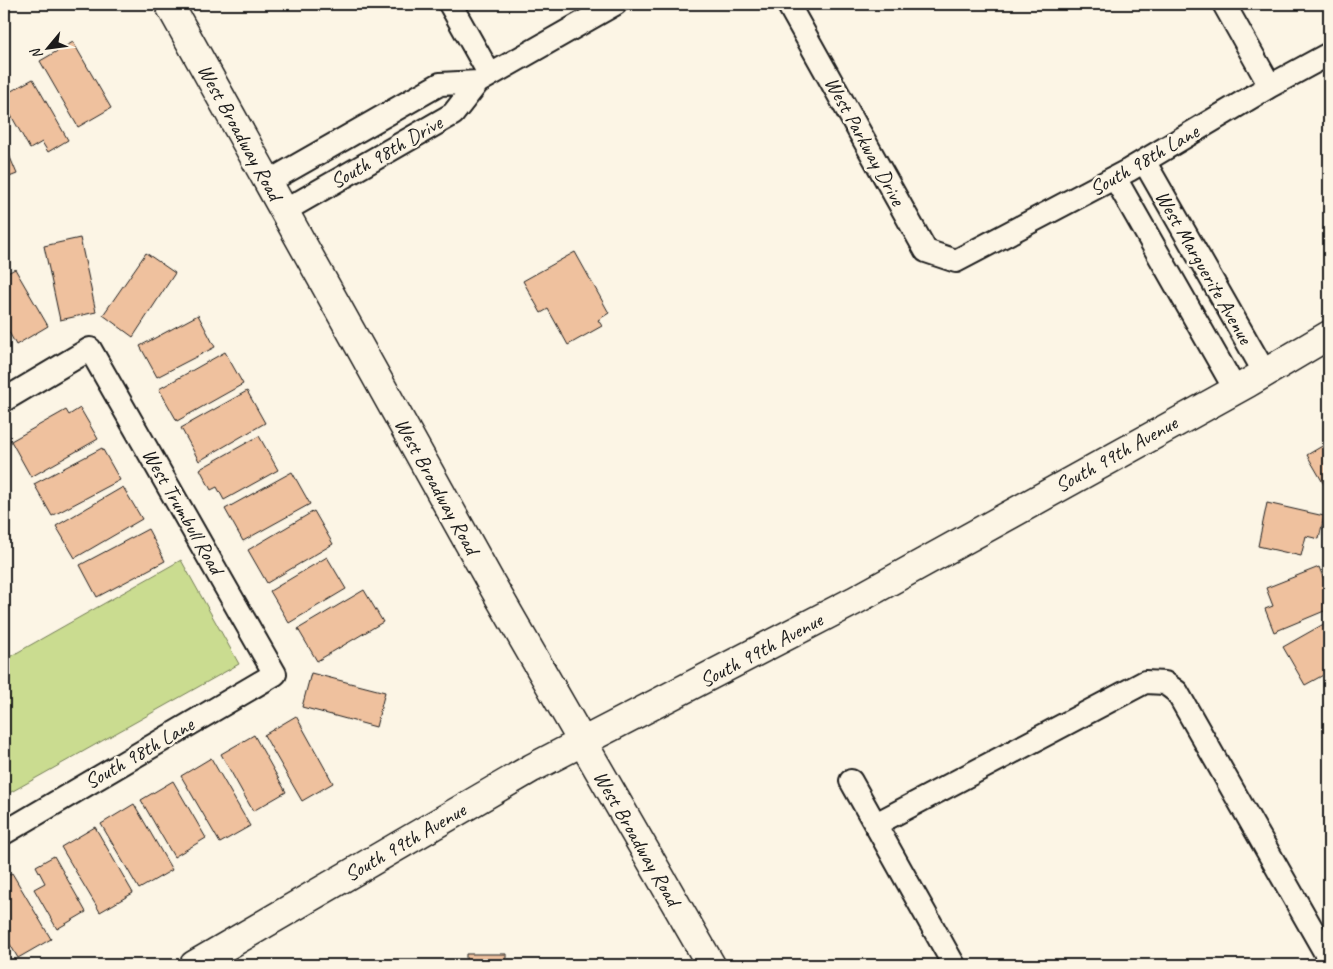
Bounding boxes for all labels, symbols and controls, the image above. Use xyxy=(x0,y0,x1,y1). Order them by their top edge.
north arrow xyxy=(22,22,72,72)
text: N xyxy=(26,44,47,62)
street label: West Broadway Road xyxy=(192,59,290,208)
street label: West Parkway Drive xyxy=(819,72,912,211)
street label: South 98th Drive xyxy=(325,109,448,194)
street label: South 98th Lane xyxy=(1085,118,1204,202)
street label: West Marguerite Avenue xyxy=(1149,186,1259,349)
street label: South 99th Avenue xyxy=(1050,409,1183,498)
street label: West Broadway Road xyxy=(389,413,487,562)
street label: West Trumbull Road xyxy=(137,444,231,582)
street label: South 99th Avenue xyxy=(695,606,828,693)
street label: South 98th Lane xyxy=(80,711,199,795)
street label: West Broadway Road xyxy=(588,766,688,913)
street label: South 99th Avenue xyxy=(340,796,471,887)

